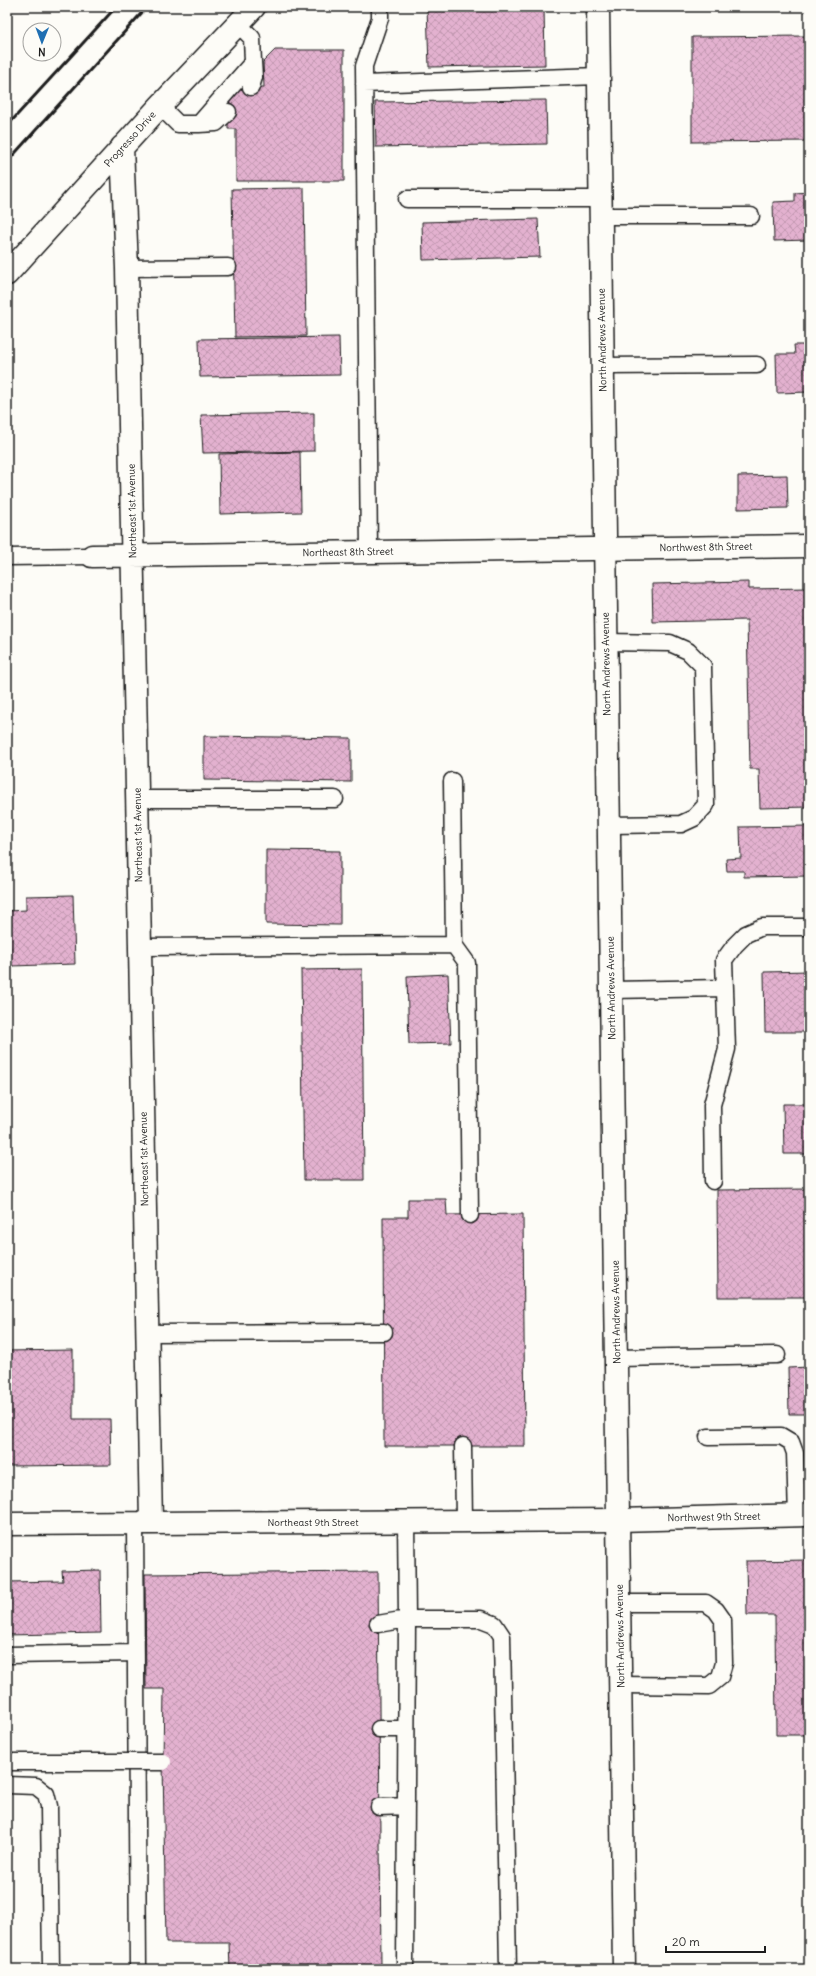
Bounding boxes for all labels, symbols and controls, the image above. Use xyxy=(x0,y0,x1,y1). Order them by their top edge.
north arrow xyxy=(22,22,62,62)
text: N xyxy=(38,45,46,59)
street label: Progresso Drive xyxy=(101,108,159,170)
street label: North Andrews Avenue xyxy=(595,288,609,392)
street label: Northeast 1st Avenue xyxy=(125,463,139,559)
street label: Northwest 8th Street xyxy=(659,540,753,554)
street label: Northeast 8th Street xyxy=(302,545,394,559)
street label: North Andrews Avenue xyxy=(599,612,613,716)
street label: Northeast 1st Avenue xyxy=(131,787,145,883)
street label: North Andrews Avenue xyxy=(604,936,618,1040)
street label: Northeast 1st Avenue xyxy=(137,1111,151,1207)
street label: North Andrews Avenue xyxy=(609,1260,623,1364)
street label: Northwest 9th Street xyxy=(667,1510,761,1524)
street label: Northeast 9th Street xyxy=(267,1516,359,1529)
street label: North Andrews Avenue xyxy=(613,1584,627,1688)
scale bar xyxy=(666,1928,765,1954)
text: 20 m xyxy=(672,1934,700,1949)

